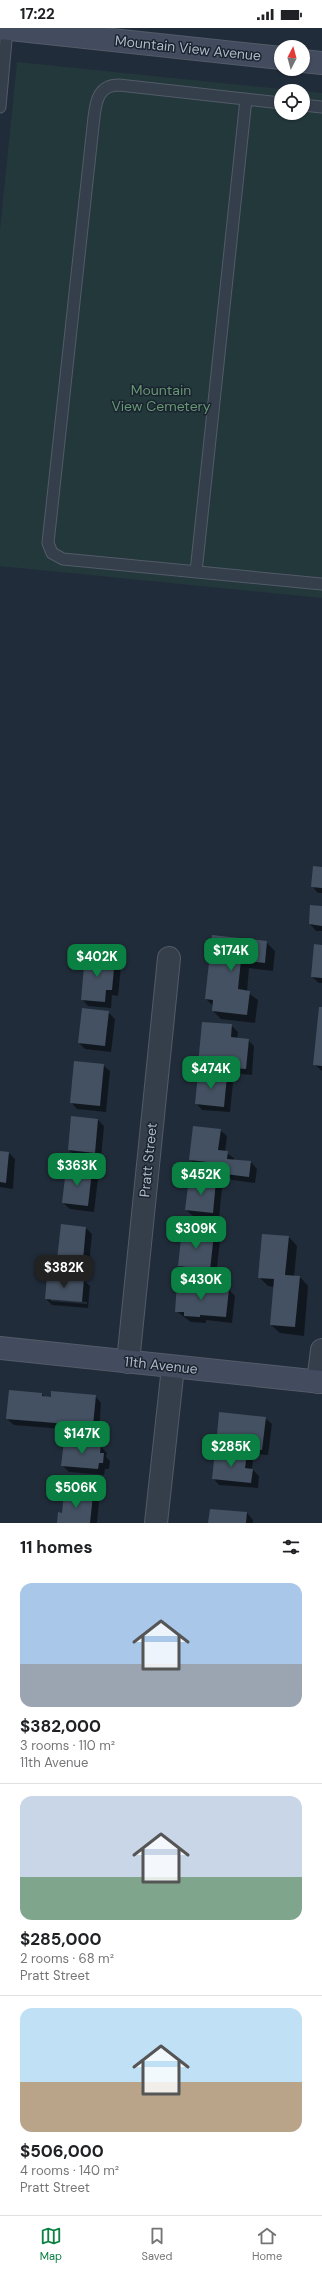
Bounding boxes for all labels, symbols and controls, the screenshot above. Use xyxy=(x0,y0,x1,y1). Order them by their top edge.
text: 17:22 xyxy=(20,4,55,24)
street label: Mountain View Avenue xyxy=(114,31,262,65)
north arrow xyxy=(274,40,310,76)
map controls xyxy=(274,40,310,120)
button: locate xyxy=(274,84,310,120)
park label: Mountain View Cemetery xyxy=(111,381,211,415)
pin: $174K xyxy=(203,938,259,972)
text: $174K xyxy=(213,942,249,959)
pin: $402K xyxy=(69,944,125,978)
text: $402K xyxy=(76,948,118,965)
pin: $474K xyxy=(183,1056,239,1090)
text: $474K xyxy=(191,1060,231,1077)
street label: Pratt Street xyxy=(135,1122,161,1198)
pin: $363K xyxy=(49,1153,105,1187)
text: $363K xyxy=(57,1157,97,1174)
pin: $452K xyxy=(173,1162,229,1196)
text: $452K xyxy=(181,1166,221,1183)
pin: $309K xyxy=(168,1216,224,1250)
text: $309K xyxy=(175,1220,217,1237)
pin: $382K xyxy=(36,1255,92,1289)
text: $382K xyxy=(44,1259,84,1276)
pin: $430K xyxy=(173,1267,229,1301)
text: $430K xyxy=(180,1271,222,1288)
street label: 11th Avenue xyxy=(123,1352,199,1378)
pin: $147K xyxy=(54,1421,110,1455)
text: $147K xyxy=(64,1425,100,1442)
pin: $285K xyxy=(203,1434,259,1468)
text: $285K xyxy=(211,1438,251,1455)
pin: $506K xyxy=(48,1475,104,1509)
text: $506K xyxy=(55,1479,97,1496)
text: 11 homes xyxy=(20,1536,93,1558)
icon: filters xyxy=(280,1536,302,1558)
icon: home xyxy=(125,1609,197,1681)
text: $382,000 xyxy=(20,1715,101,1737)
text: 3 rooms · 110 m² xyxy=(20,1737,115,1754)
text: 11th Avenue xyxy=(20,1754,88,1771)
icon: home xyxy=(125,1822,197,1894)
text: $285,000 xyxy=(20,1928,101,1950)
text: 2 rooms · 68 m² xyxy=(20,1950,114,1967)
text: Pratt Street xyxy=(20,1967,90,1984)
icon: home xyxy=(125,2034,197,2106)
text: $506,000 xyxy=(20,2140,104,2162)
text: 4 rooms · 140 m² xyxy=(20,2162,119,2179)
text: Pratt Street xyxy=(20,2179,90,2196)
tab: Map xyxy=(40,2225,62,2263)
tab: Saved xyxy=(142,2225,172,2263)
tab: Home xyxy=(252,2225,282,2263)

